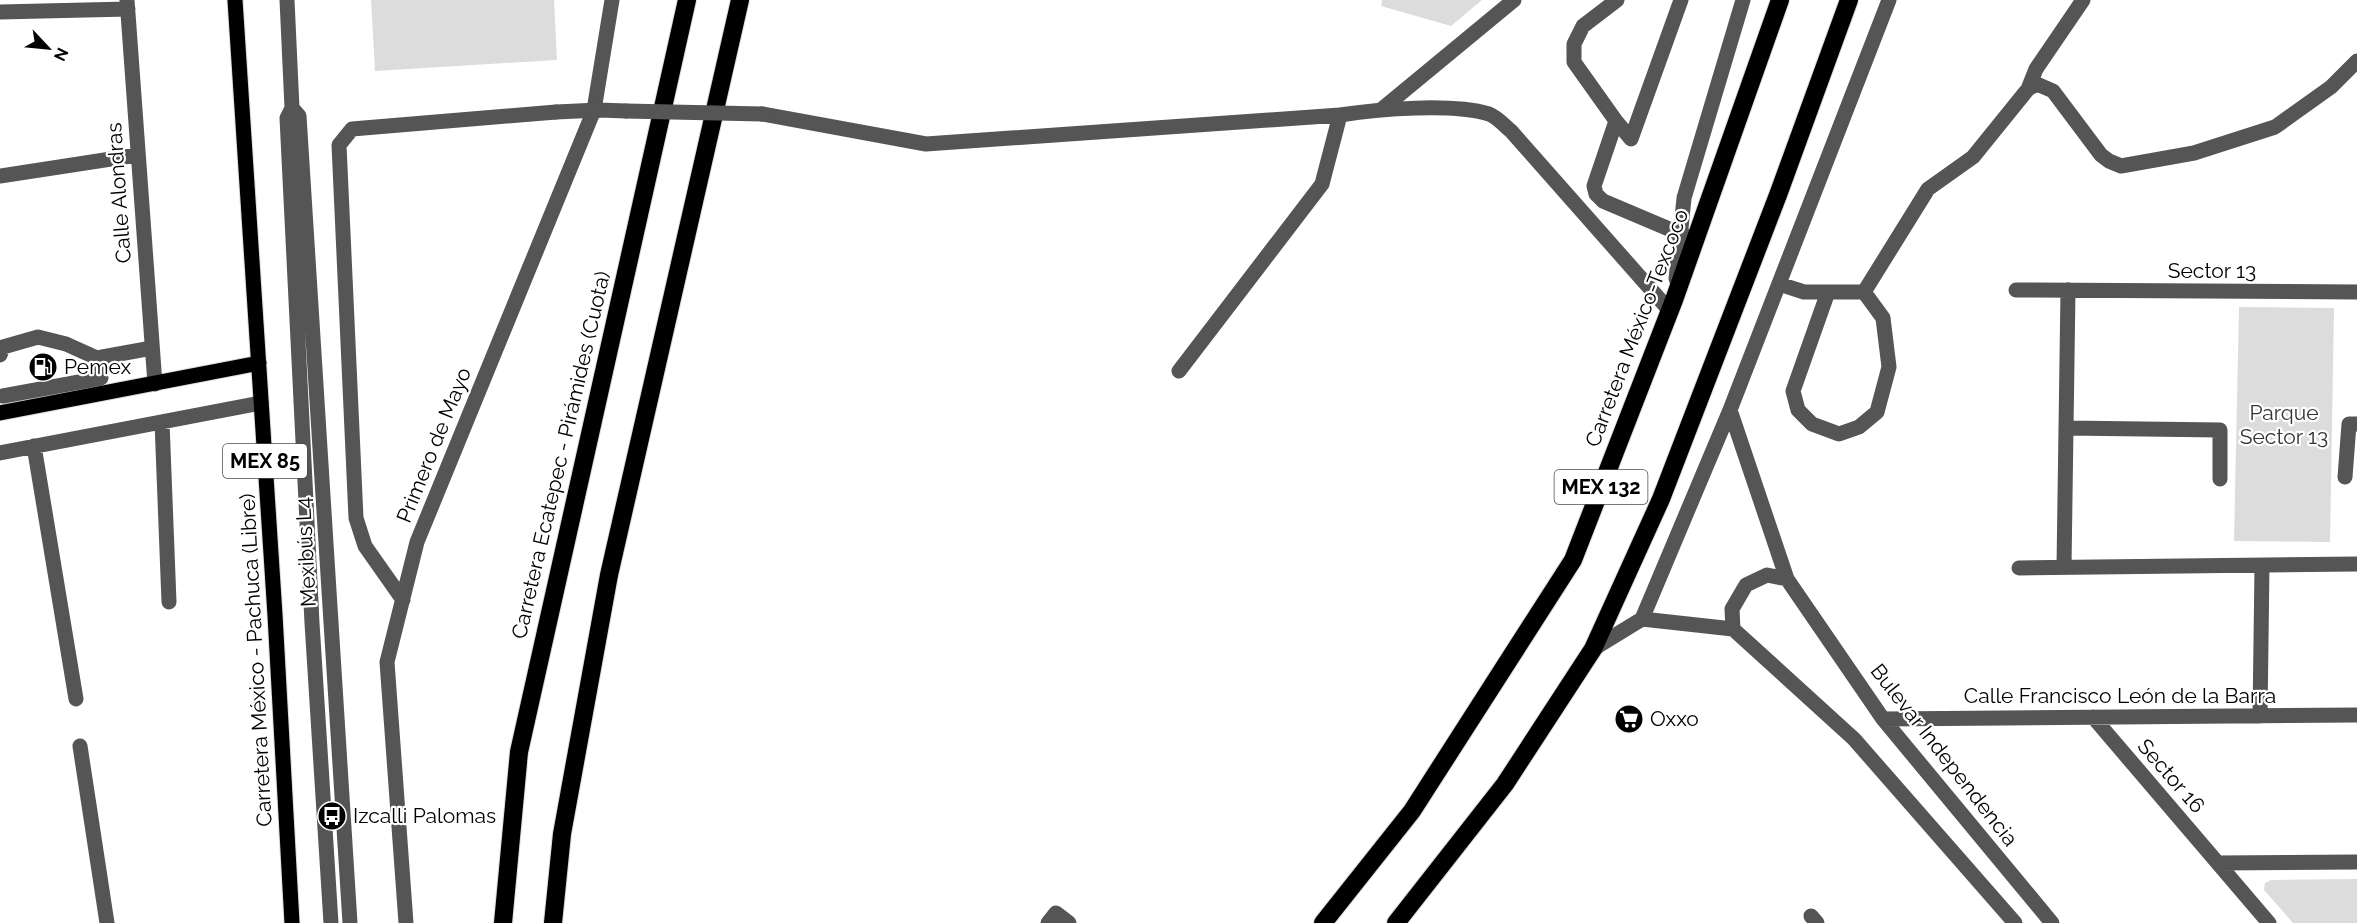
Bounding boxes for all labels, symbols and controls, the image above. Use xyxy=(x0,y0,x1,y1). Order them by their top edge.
north arrow xyxy=(18,18,78,78)
text: N xyxy=(50,45,72,64)
street label: Calle Alondras xyxy=(101,122,136,264)
street label: Carretera México-Texcoco xyxy=(1580,205,1694,450)
street label: Sector 13 xyxy=(2168,258,2256,283)
street label: Carretera Ecatepec - Pirámides (Cuota) xyxy=(506,269,615,641)
fuel station icon: Pemex xyxy=(27,351,59,383)
place label: Pemex xyxy=(64,354,131,379)
street label: Primero de Mayo xyxy=(391,364,476,526)
park label: Parque Sector 13 xyxy=(2240,400,2328,449)
road number: MEX 85 xyxy=(223,444,307,478)
road number: MEX 132 xyxy=(1554,470,1648,504)
street label: Carretera México - Pachuca (Libre) xyxy=(234,493,277,827)
street label: Mexibús L4 xyxy=(290,496,321,608)
street label: Bulevar Independencia xyxy=(1865,659,2023,851)
street label: Calle Francisco León de la Barra xyxy=(1964,683,2276,708)
supermarket icon: Oxxo xyxy=(1613,703,1645,735)
place label: Oxxo xyxy=(1650,706,1699,731)
street label: Sector 16 xyxy=(2132,734,2210,818)
bus stop icon: Izcalli Palomas xyxy=(316,800,348,832)
place label: Izcalli Palomas xyxy=(353,803,496,828)

